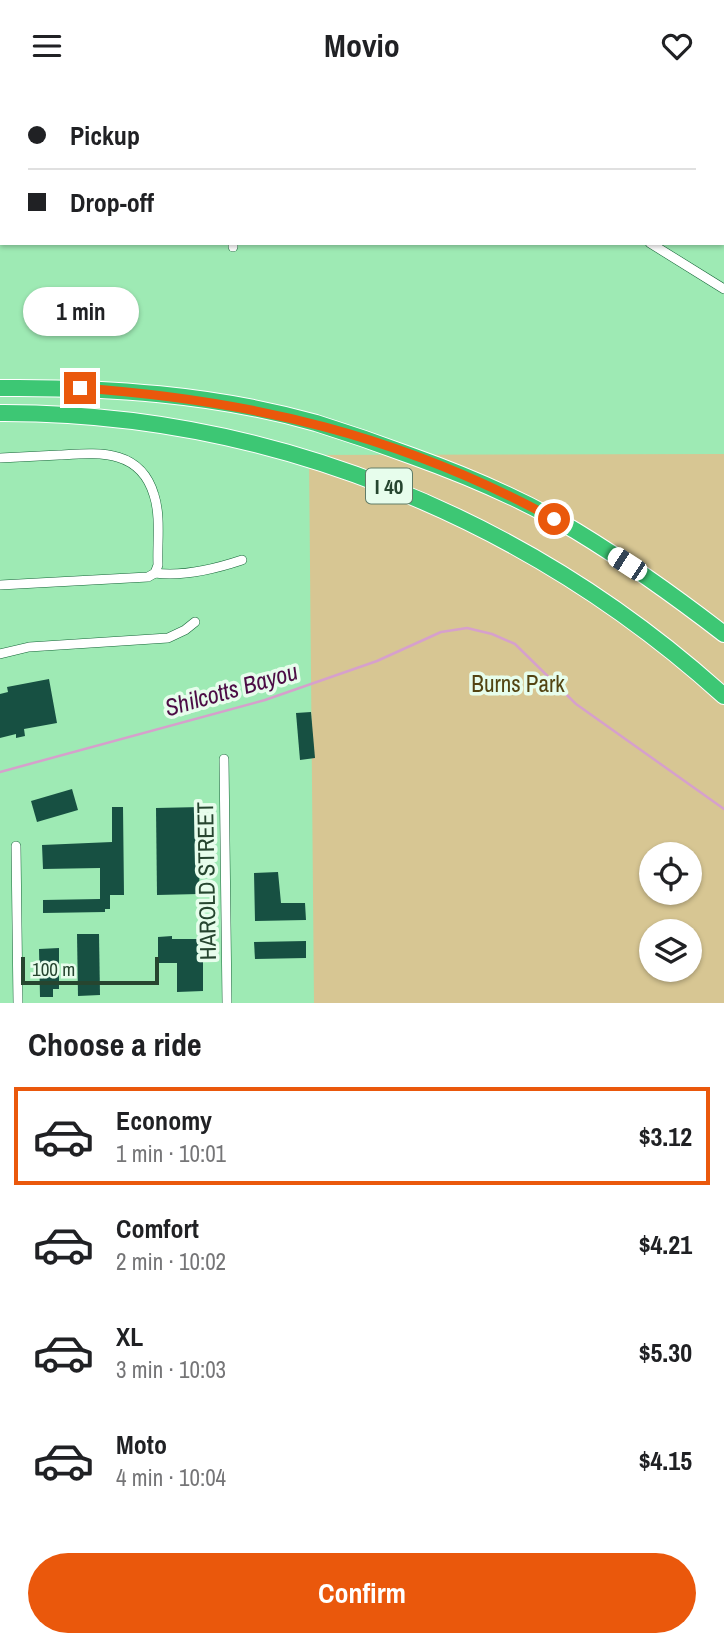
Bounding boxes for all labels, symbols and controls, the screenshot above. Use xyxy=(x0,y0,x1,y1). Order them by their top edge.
text: Movio xyxy=(324,24,400,67)
icon: menu xyxy=(28,27,66,65)
icon: heart xyxy=(658,27,696,65)
text: Pickup xyxy=(70,118,140,153)
text: Drop-off xyxy=(70,185,154,220)
callout: 1 min xyxy=(22,287,138,335)
text: 1 min xyxy=(56,296,106,327)
route end xyxy=(64,372,96,404)
road number: I 40 xyxy=(366,469,412,503)
route start xyxy=(538,503,570,535)
car xyxy=(604,544,651,584)
water label: Shilcotts Bayou xyxy=(161,655,301,723)
park label: Burns Park xyxy=(471,668,565,699)
street label: HAROLD STREET xyxy=(189,801,223,960)
map controls xyxy=(639,842,702,982)
button: locate xyxy=(639,842,702,905)
button: layers xyxy=(639,919,702,982)
scale bar xyxy=(21,954,159,986)
text: 100 m xyxy=(32,956,75,982)
text: Choose a ride xyxy=(28,1023,202,1066)
text: Economy xyxy=(116,1103,212,1138)
icon: car xyxy=(32,1105,95,1168)
text: $3.12 xyxy=(639,1119,692,1154)
text: 1 min · 10:01 xyxy=(116,1138,226,1169)
text: Comfort xyxy=(116,1211,199,1246)
icon: car xyxy=(32,1213,95,1276)
text: $4.21 xyxy=(639,1227,692,1262)
text: 2 min · 10:02 xyxy=(116,1246,226,1277)
text: XL xyxy=(116,1319,143,1354)
icon: car xyxy=(32,1321,95,1384)
text: $5.30 xyxy=(639,1335,692,1370)
text: 3 min · 10:03 xyxy=(116,1354,226,1385)
text: Moto xyxy=(116,1427,167,1462)
icon: car xyxy=(32,1429,95,1492)
text: $4.15 xyxy=(639,1443,692,1478)
text: 4 min · 10:04 xyxy=(116,1462,226,1493)
button: Confirm xyxy=(28,1553,696,1633)

